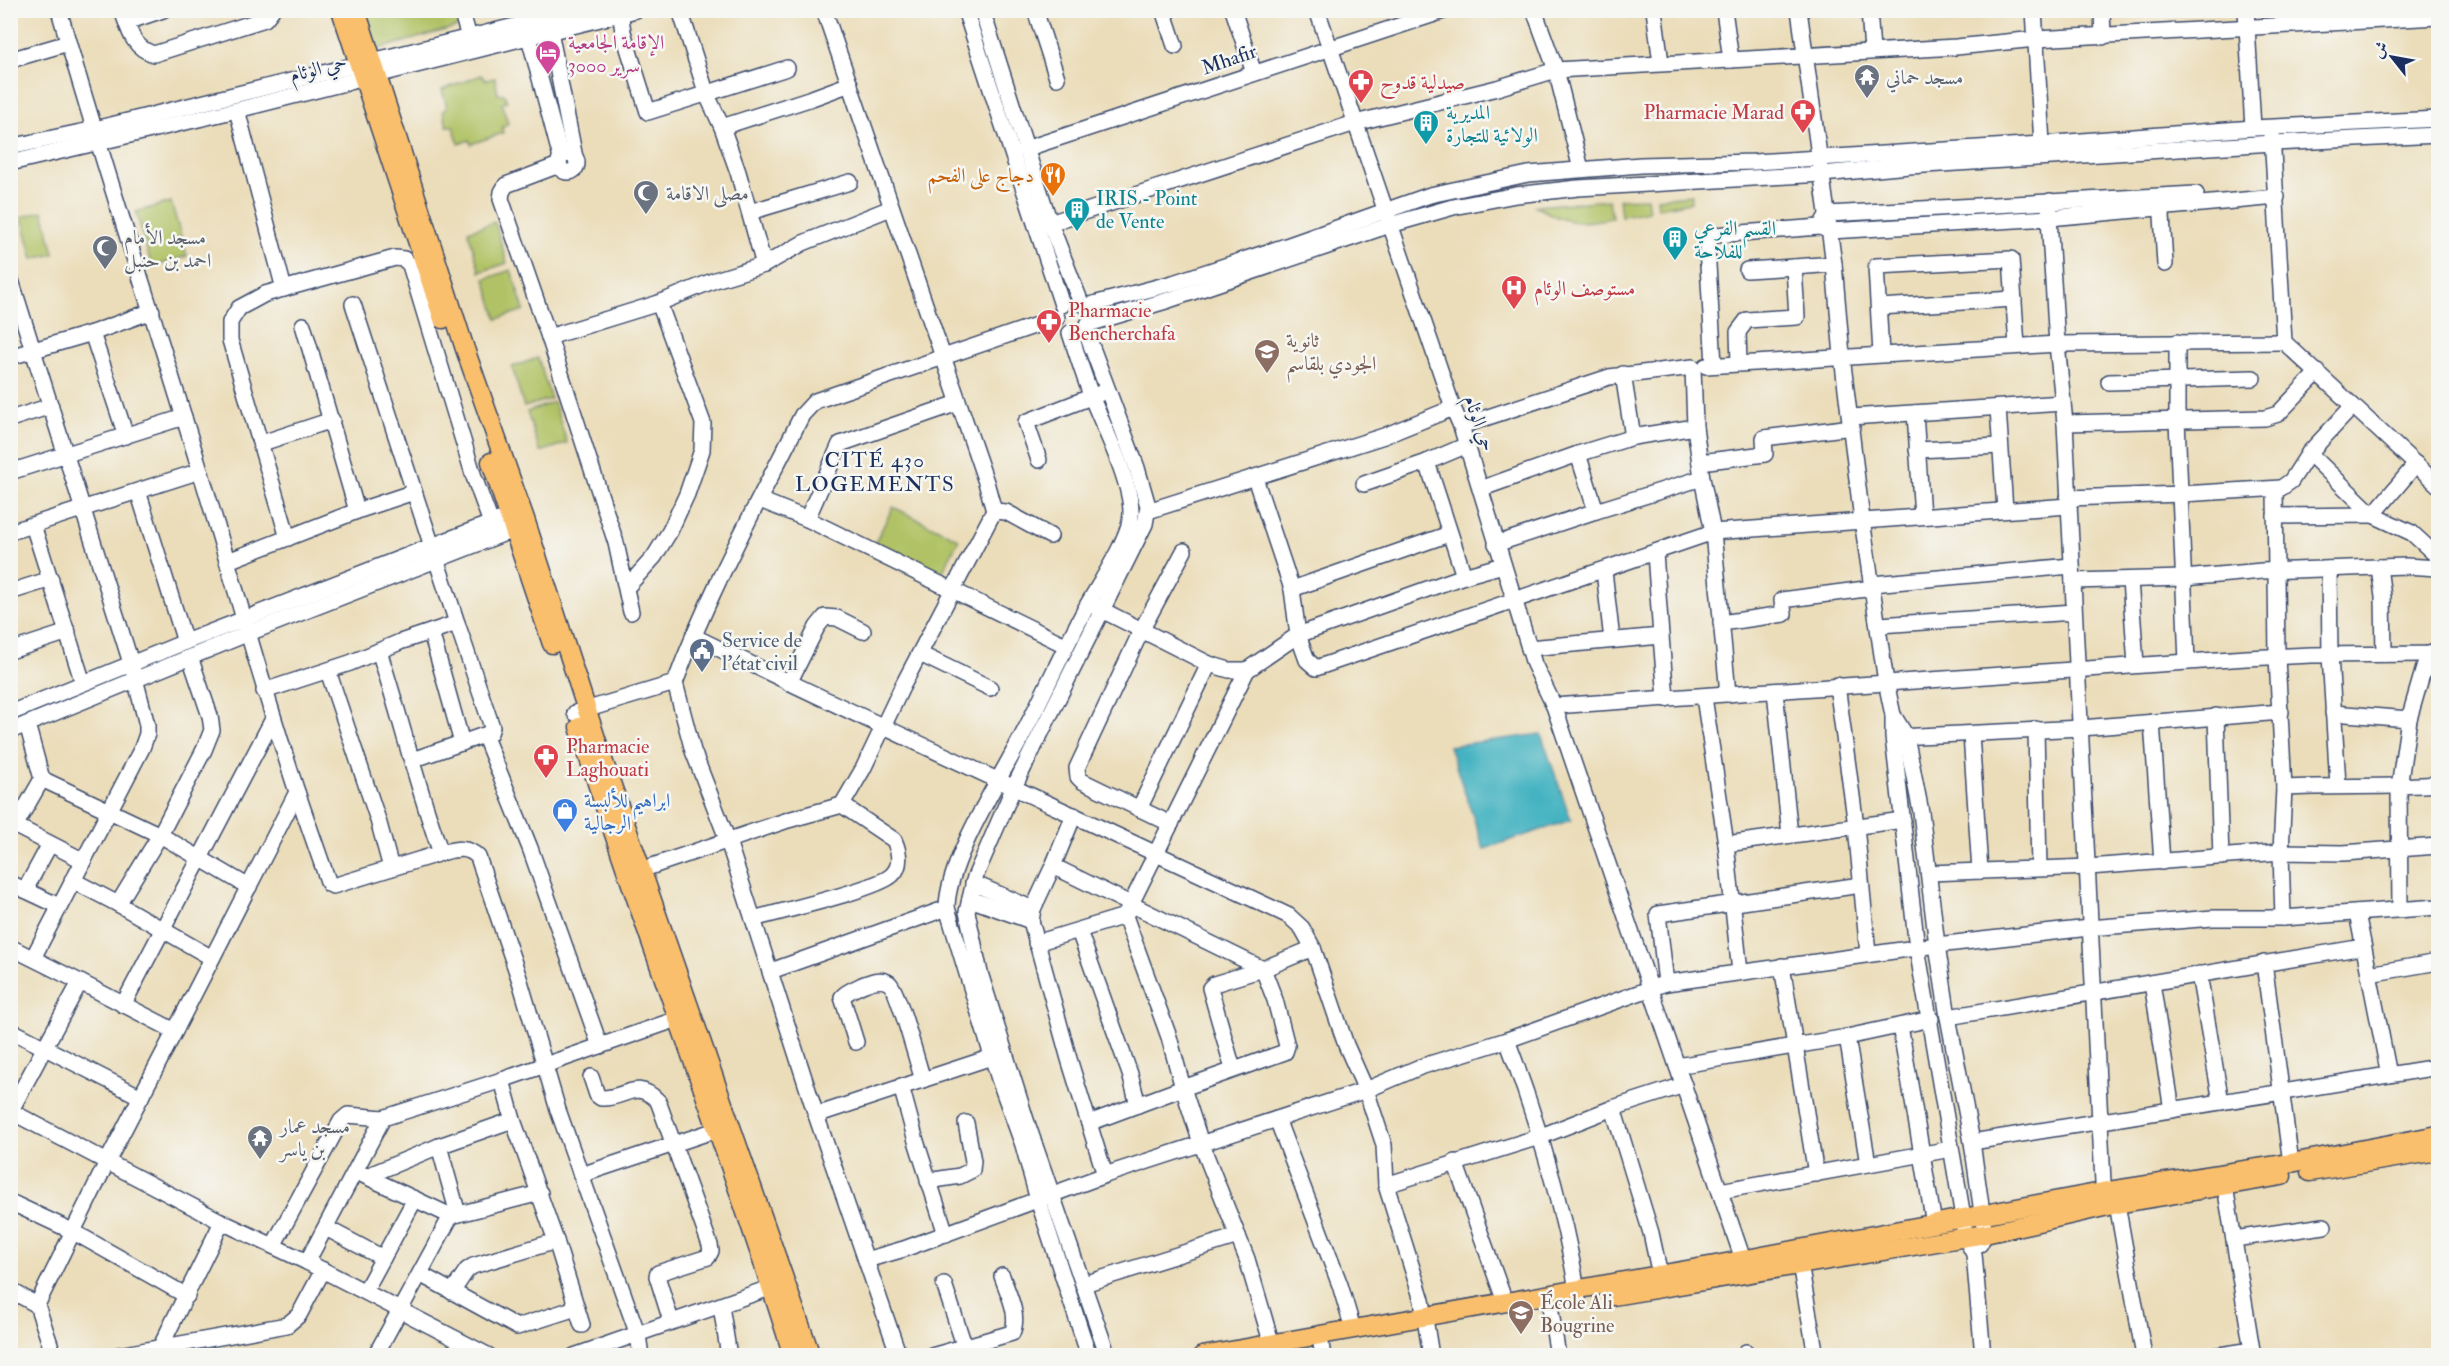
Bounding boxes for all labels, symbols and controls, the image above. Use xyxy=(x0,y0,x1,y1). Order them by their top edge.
north arrow xyxy=(2362,27,2422,87)
place label: الإقامة الجامعية 3000 سرير xyxy=(568,30,664,79)
hotel icon: الإقامة الجامعية 3000 سرير xyxy=(533,38,563,76)
street label: Mhafir xyxy=(1198,38,1260,80)
text: ش xyxy=(2367,38,2393,62)
street label: حي الوئام xyxy=(287,49,351,93)
temple icon: مسجد حماني xyxy=(1852,62,1882,100)
place label: مسجد حماني xyxy=(1886,65,1963,93)
pharmacy icon: صيدلية قدوح xyxy=(1346,67,1376,105)
place label: صيدلية قدوح xyxy=(1380,70,1465,100)
pharmacy icon: Pharmacie Marad xyxy=(1788,97,1818,135)
place label: المديرية الولائية للتجارة xyxy=(1446,100,1538,148)
place label: Pharmacie Marad xyxy=(1644,100,1784,125)
building icon: المديرية الولائية للتجارة xyxy=(1411,108,1441,146)
restaurant icon: دجاج على الفحم xyxy=(1038,160,1068,198)
place label: دجاج على الفحم xyxy=(928,163,1034,194)
mosque icon: مصلى الاقامة xyxy=(631,178,661,216)
place label: مصلى الاقامة xyxy=(666,181,749,208)
place label: IRIS - Point de Vente xyxy=(1096,186,1198,234)
building icon: IRIS - Point de Vente xyxy=(1062,195,1092,233)
place label: القسم الفرعي للفلاحة xyxy=(1694,216,1776,264)
place label: مسجد الأمام احمد بن حنبل xyxy=(124,222,211,275)
building icon: القسم الفرعي للفلاحة xyxy=(1660,224,1690,262)
mosque icon: مسجد الأمام احمد بن حنبل xyxy=(90,233,120,271)
hospital icon: مستوصف الوئام xyxy=(1499,273,1529,311)
place label: مستوصف الوئام xyxy=(1534,276,1635,306)
place label: Pharmacie Bencherchafa xyxy=(1068,298,1176,346)
pharmacy icon: Pharmacie Bencherchafa xyxy=(1034,307,1064,345)
place label: ثانوية الجودي بلقاسم xyxy=(1286,328,1376,383)
school or university icon: ثانوية الجودي بلقاسم xyxy=(1252,337,1282,375)
street label: حي الوئام xyxy=(1454,392,1501,456)
district label: CITÉ 430 LOGEMENTS xyxy=(795,447,955,498)
place label: Service de l'état civil xyxy=(722,628,802,676)
public building icon: Service de l'état civil xyxy=(687,636,717,674)
place label: Pharmacie Laghouati xyxy=(566,734,649,782)
pharmacy icon: Pharmacie Laghouati xyxy=(531,742,561,780)
place label: ابراهيم للألبسة الرجالية xyxy=(584,787,670,836)
shop icon: ابراهيم للألبسة الرجالية xyxy=(550,796,580,834)
place label: مسجد عمار بن ياسر xyxy=(278,1114,350,1163)
temple icon: مسجد عمار بن ياسر xyxy=(245,1123,275,1161)
place label: École Ali Bougrine xyxy=(1540,1289,1614,1338)
school or university icon: École Ali Bougrine xyxy=(1506,1298,1536,1336)

